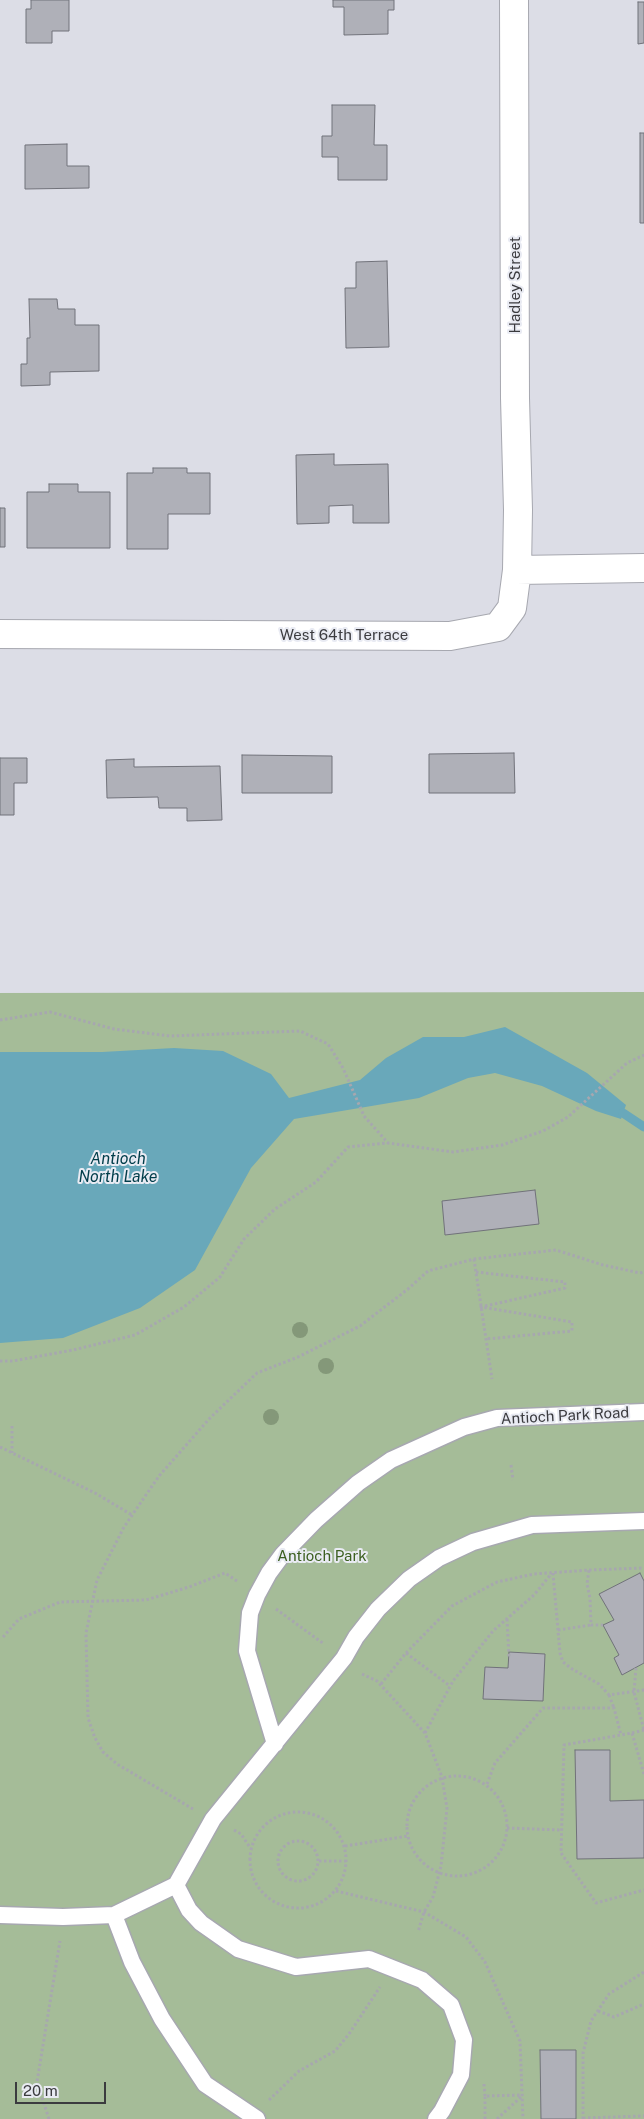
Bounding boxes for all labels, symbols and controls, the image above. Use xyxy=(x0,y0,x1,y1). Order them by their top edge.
street label: Hadley Street xyxy=(506,237,524,333)
street label: West 64th Terrace xyxy=(280,626,408,644)
water label: Antioch North Lake xyxy=(78,1149,158,1187)
street label: Antioch Park Road xyxy=(500,1404,630,1428)
park label: Antioch Park xyxy=(277,1547,367,1565)
scale bar xyxy=(18,2072,109,2104)
text: 20 m xyxy=(23,2082,58,2099)

